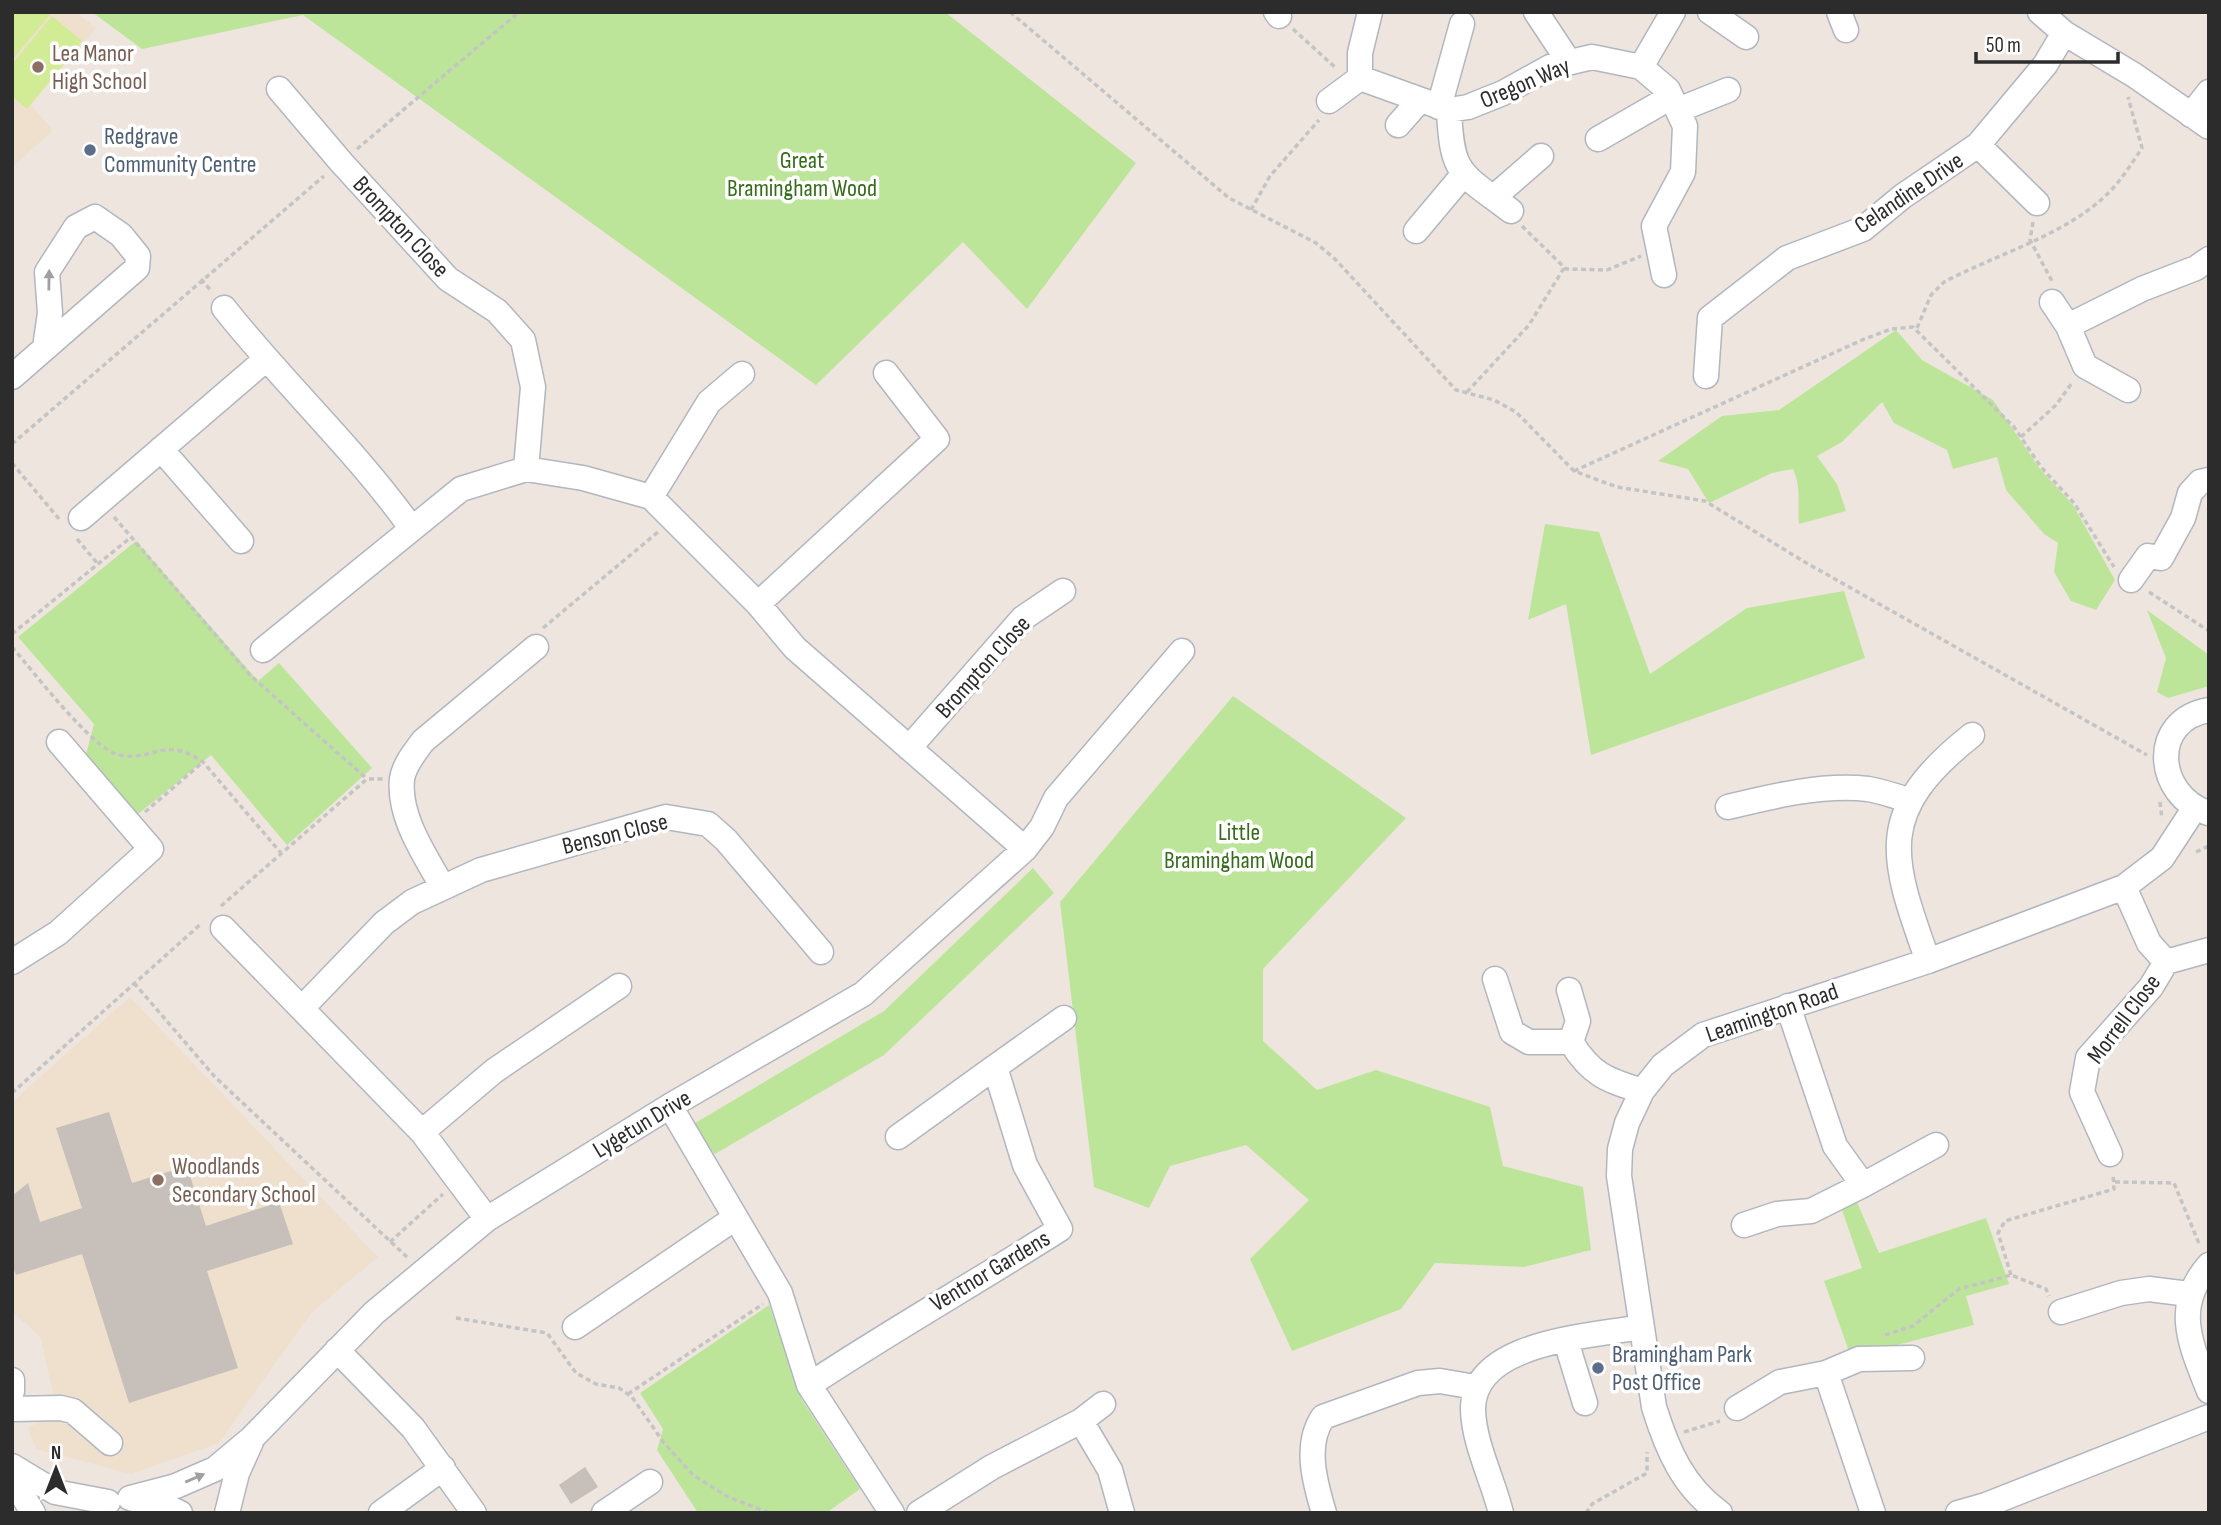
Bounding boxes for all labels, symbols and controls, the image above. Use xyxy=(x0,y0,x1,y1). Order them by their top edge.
scale bar xyxy=(1976,21,2118,65)
text: 50 m xyxy=(1986,33,2021,58)
place label: Lea Manor High School xyxy=(52,39,147,96)
street label: Oregon Way xyxy=(1476,51,1574,115)
marker: Lea Manor High School xyxy=(30,59,46,75)
place label: Redgrave Community Centre xyxy=(104,122,256,179)
marker: Redgrave Community Centre xyxy=(82,142,98,158)
park label: Great Bramingham Wood xyxy=(727,146,877,203)
street label: Celandine Drive xyxy=(1849,146,1969,240)
street label: Brompton Close xyxy=(347,170,455,284)
one-way arrow xyxy=(43,269,55,291)
street label: Brompton Close xyxy=(929,610,1037,724)
street label: Benson Close xyxy=(559,807,671,861)
park label: Little Bramingham Wood xyxy=(1164,818,1314,875)
street label: Morrell Close xyxy=(2081,969,2167,1069)
street label: Leamington Road xyxy=(1702,977,1842,1049)
street label: Lygetun Drive xyxy=(588,1083,696,1165)
place label: Woodlands Secondary School xyxy=(172,1152,316,1209)
marker: Woodlands Secondary School xyxy=(150,1172,166,1188)
street label: Ventnor Gardens xyxy=(925,1224,1055,1318)
place label: Bramingham Park Post Office xyxy=(1612,1340,1752,1397)
marker: Bramingham Park Post Office xyxy=(1590,1360,1606,1376)
north arrow xyxy=(21,1434,91,1504)
text: N xyxy=(51,1442,61,1465)
one-way arrow xyxy=(185,1472,205,1484)

